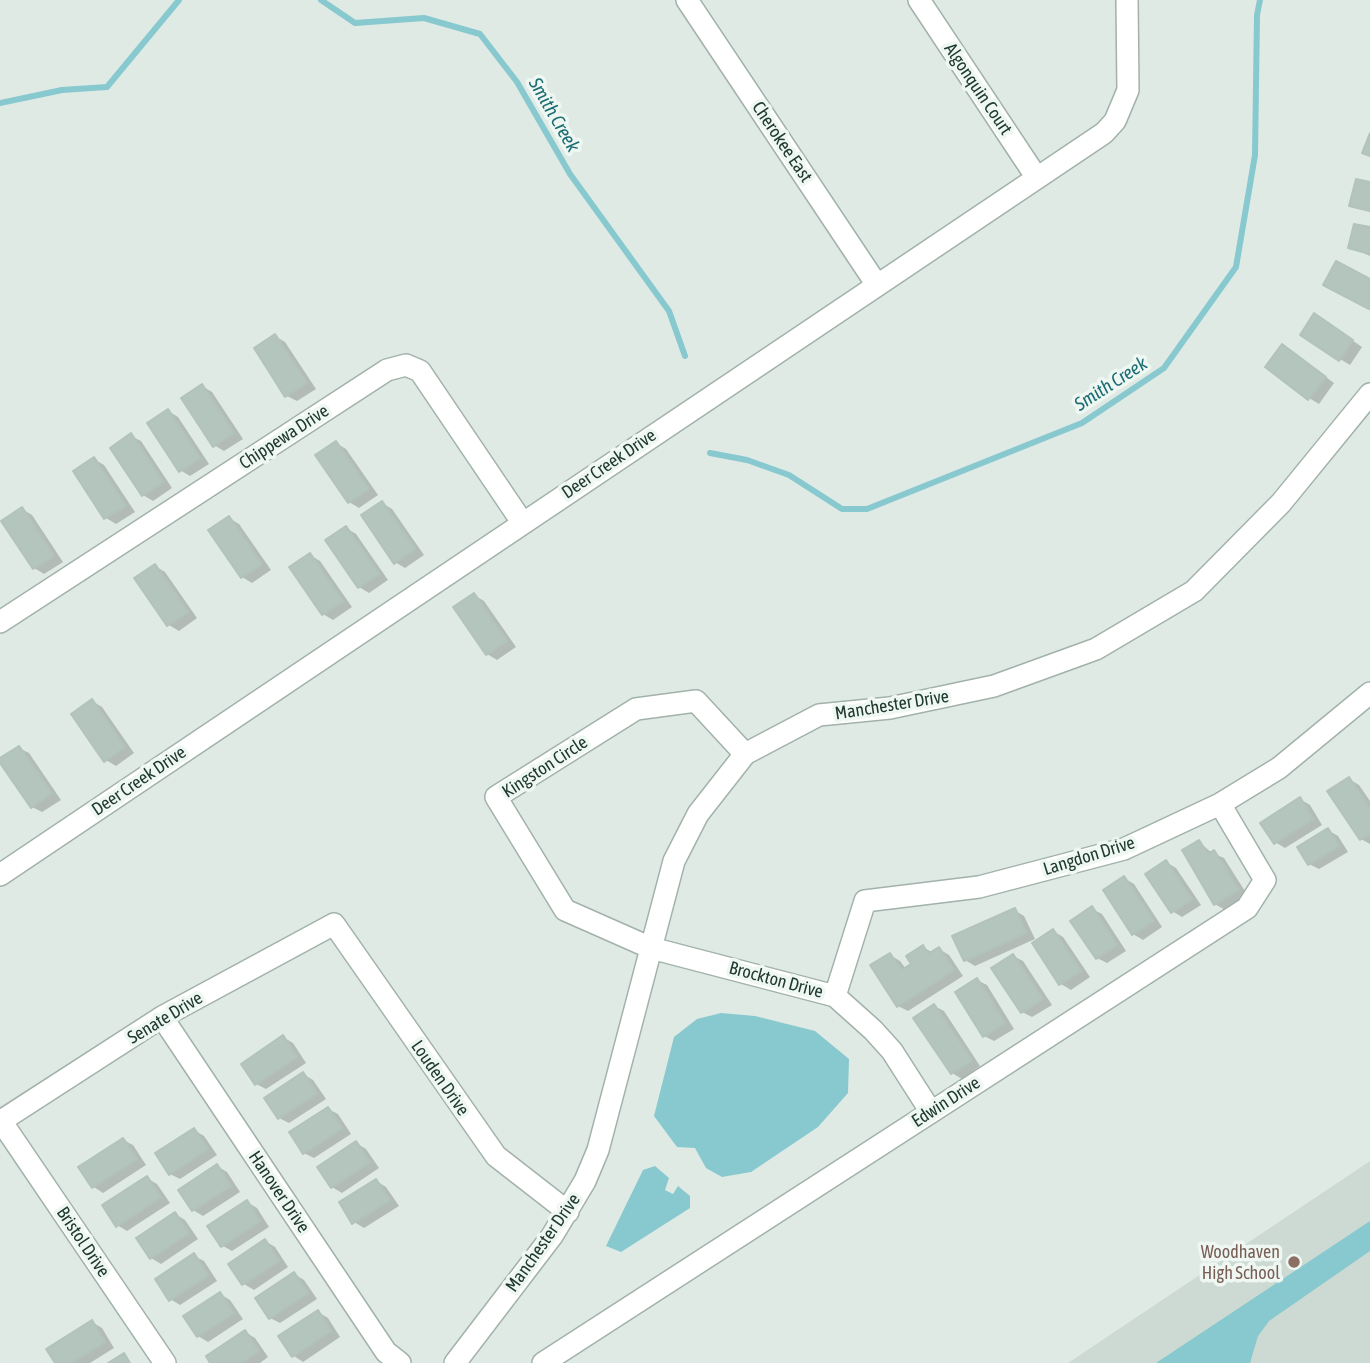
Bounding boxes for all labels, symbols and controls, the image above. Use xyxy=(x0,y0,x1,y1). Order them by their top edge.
street label: Algonquin Court xyxy=(939,39,1017,139)
water label: Smith Creek xyxy=(524,74,584,156)
street label: Cherokee East xyxy=(747,98,817,186)
water label: Smith Creek xyxy=(1070,352,1152,416)
street label: Chippewa Drive xyxy=(235,400,333,474)
street label: Deer Creek Drive xyxy=(558,425,660,503)
street label: Manchester Drive xyxy=(834,685,950,725)
street label: Kingston Circle xyxy=(498,731,592,803)
street label: Deer Creek Drive xyxy=(88,742,190,820)
street label: Langdon Drive xyxy=(1041,832,1137,880)
street label: Brockton Drive xyxy=(727,957,825,1003)
street label: Senate Drive xyxy=(124,987,206,1049)
street label: Louden Drive xyxy=(406,1036,474,1120)
street label: Edwin Drive xyxy=(908,1072,984,1132)
street label: Hanover Drive xyxy=(244,1147,314,1237)
street label: Manchester Drive xyxy=(501,1190,585,1296)
street label: Bristol Drive xyxy=(52,1203,114,1281)
place label: Woodhaven High School xyxy=(1201,1241,1280,1284)
marker: Woodhaven High School xyxy=(1286,1254,1302,1270)

